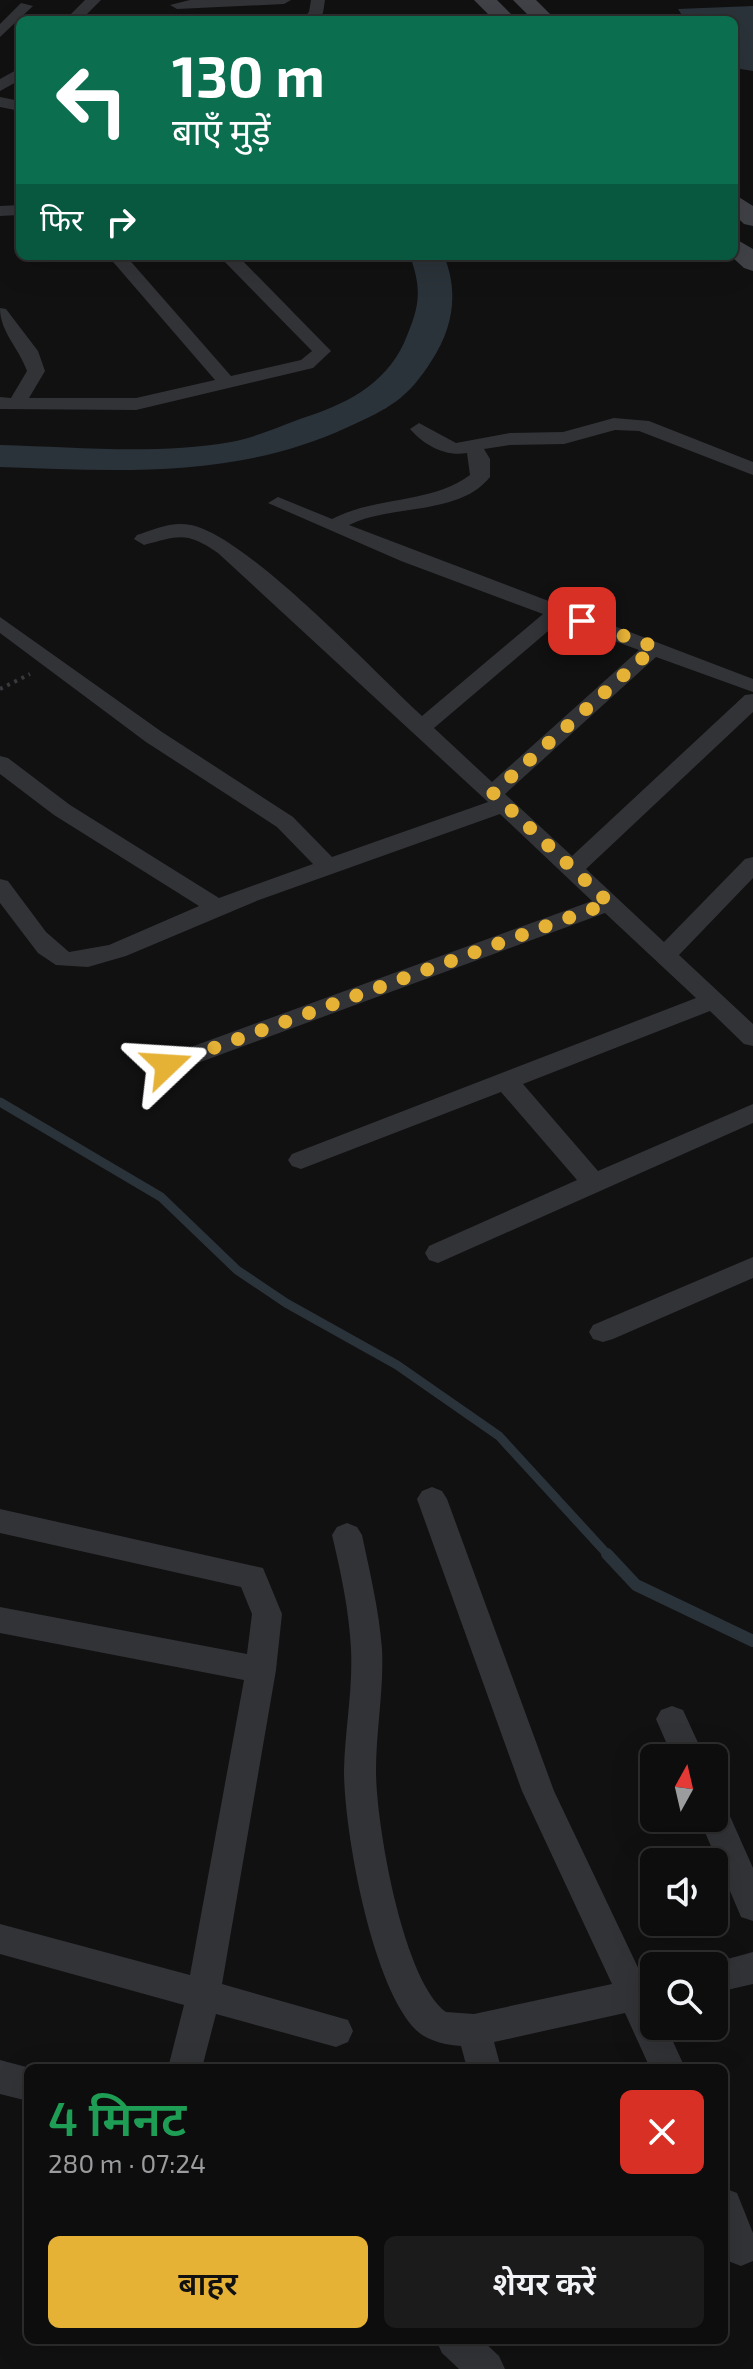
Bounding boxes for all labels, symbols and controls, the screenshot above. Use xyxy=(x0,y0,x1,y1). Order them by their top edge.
text: 130 m xyxy=(172,41,325,108)
icon: left xyxy=(40,48,144,152)
text: बाएँ मुड़ें xyxy=(172,109,271,152)
icon: right xyxy=(99,200,143,244)
text: फिर xyxy=(40,201,83,237)
pin xyxy=(548,587,616,655)
icon: arrive xyxy=(560,599,604,643)
position arrow xyxy=(125,1023,209,1107)
north arrow xyxy=(640,1744,728,1832)
map controls xyxy=(640,1744,728,2040)
button: sound xyxy=(640,1848,728,1936)
button: search xyxy=(640,1952,728,2040)
text: 4 मिनट xyxy=(48,2088,186,2146)
button: close xyxy=(620,2090,704,2174)
text: 280 m · 07:24 xyxy=(48,2147,206,2178)
button: बाहर xyxy=(48,2236,368,2328)
button: शेयर करें xyxy=(384,2236,704,2328)

